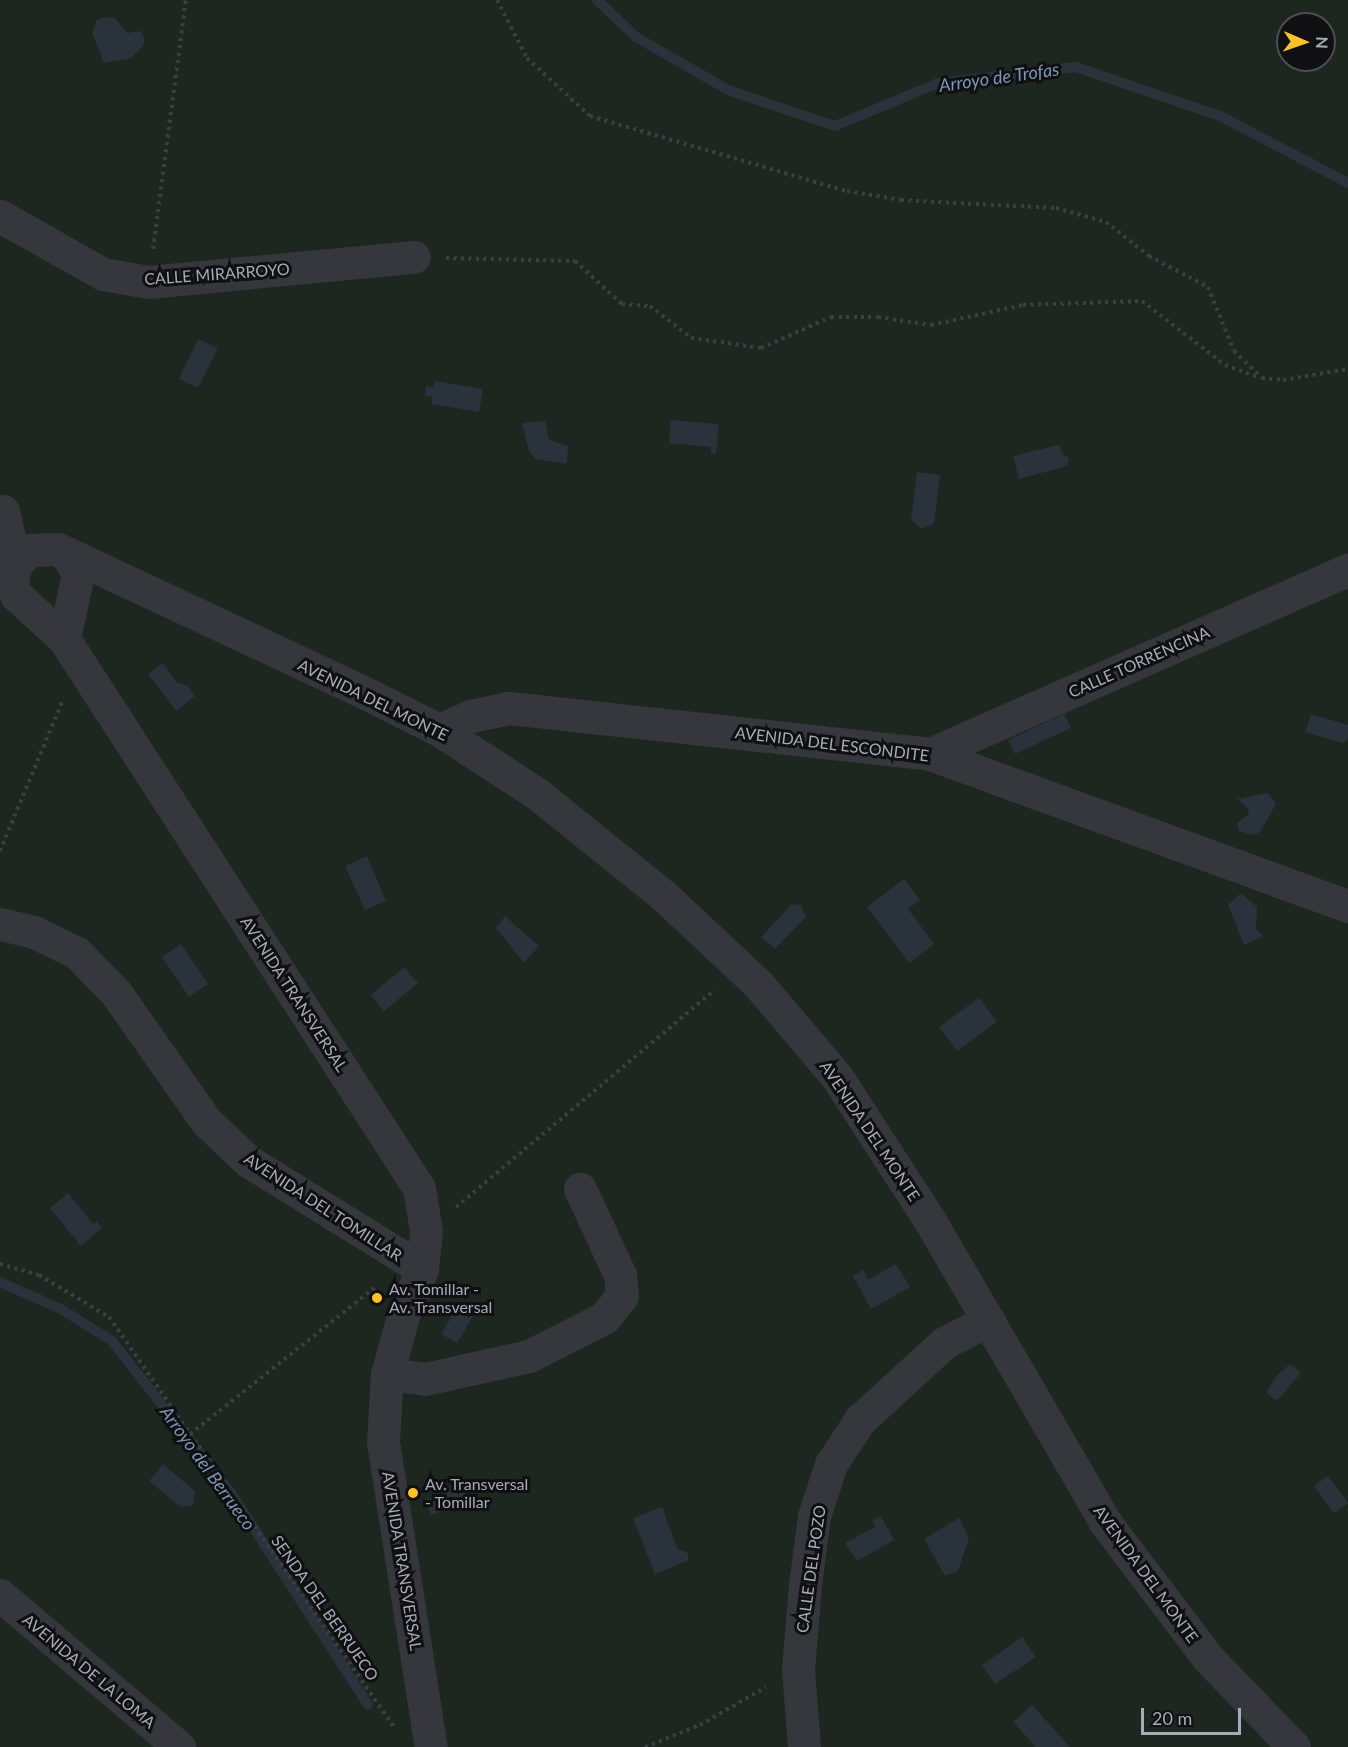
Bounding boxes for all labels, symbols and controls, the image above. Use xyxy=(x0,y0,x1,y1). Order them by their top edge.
north arrow xyxy=(1276,12,1336,72)
text: N xyxy=(1313,36,1332,49)
water label: Arroyo de Trofas xyxy=(937,58,1061,96)
street label: CALLE MIRARROYO xyxy=(144,259,290,289)
street label: CALLE TORRENCINA xyxy=(1065,622,1213,702)
street label: AVENIDA DEL MONTE xyxy=(294,655,452,745)
street label: AVENIDA DEL ESCONDITE xyxy=(734,723,930,765)
street label: AVENIDA TRANSVERSAL xyxy=(236,912,352,1076)
street label: AVENIDA DEL MONTE xyxy=(816,1057,924,1205)
street label: AVENIDA DEL TOMILLAR xyxy=(240,1148,406,1266)
place label: Av. Tomillar - Av. Transversal xyxy=(389,1279,493,1317)
marker: Av. Tomillar - Av. Transversal xyxy=(370,1291,384,1305)
water label: Arroyo del Berrueco xyxy=(156,1402,260,1534)
street label: AVENIDA TRANSVERSAL xyxy=(378,1470,426,1652)
place label: Av. Transversal - Tomillar xyxy=(425,1474,529,1512)
marker: Av. Transversal - Tomillar xyxy=(406,1486,420,1500)
street label: AVENIDA DEL MONTE xyxy=(1090,1501,1202,1647)
street label: CALLE DEL POZO xyxy=(792,1504,830,1634)
street label: SENDA DEL BERRUECO xyxy=(267,1531,383,1685)
street label: AVENIDA DE LA LOMA xyxy=(18,1610,160,1732)
scale bar xyxy=(1144,1696,1244,1734)
text: 20 m xyxy=(1152,1707,1192,1729)

